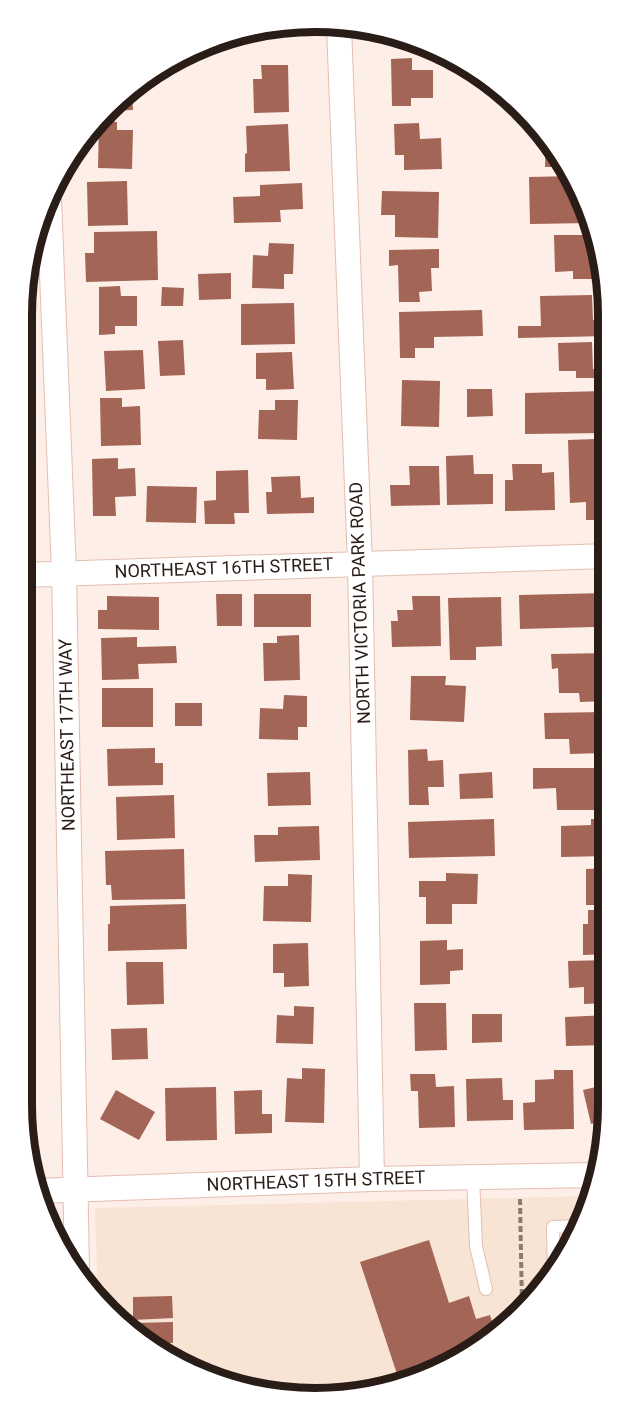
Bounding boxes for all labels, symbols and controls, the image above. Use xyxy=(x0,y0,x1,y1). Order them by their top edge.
street label: NORTH VICTORIA PARK ROAD xyxy=(345,482,374,724)
street label: NORTHEAST 16TH STREET xyxy=(114,553,334,582)
street label: NORTHEAST 17TH WAY xyxy=(54,639,79,831)
street label: NORTHEAST 15TH STREET xyxy=(206,1166,426,1195)

